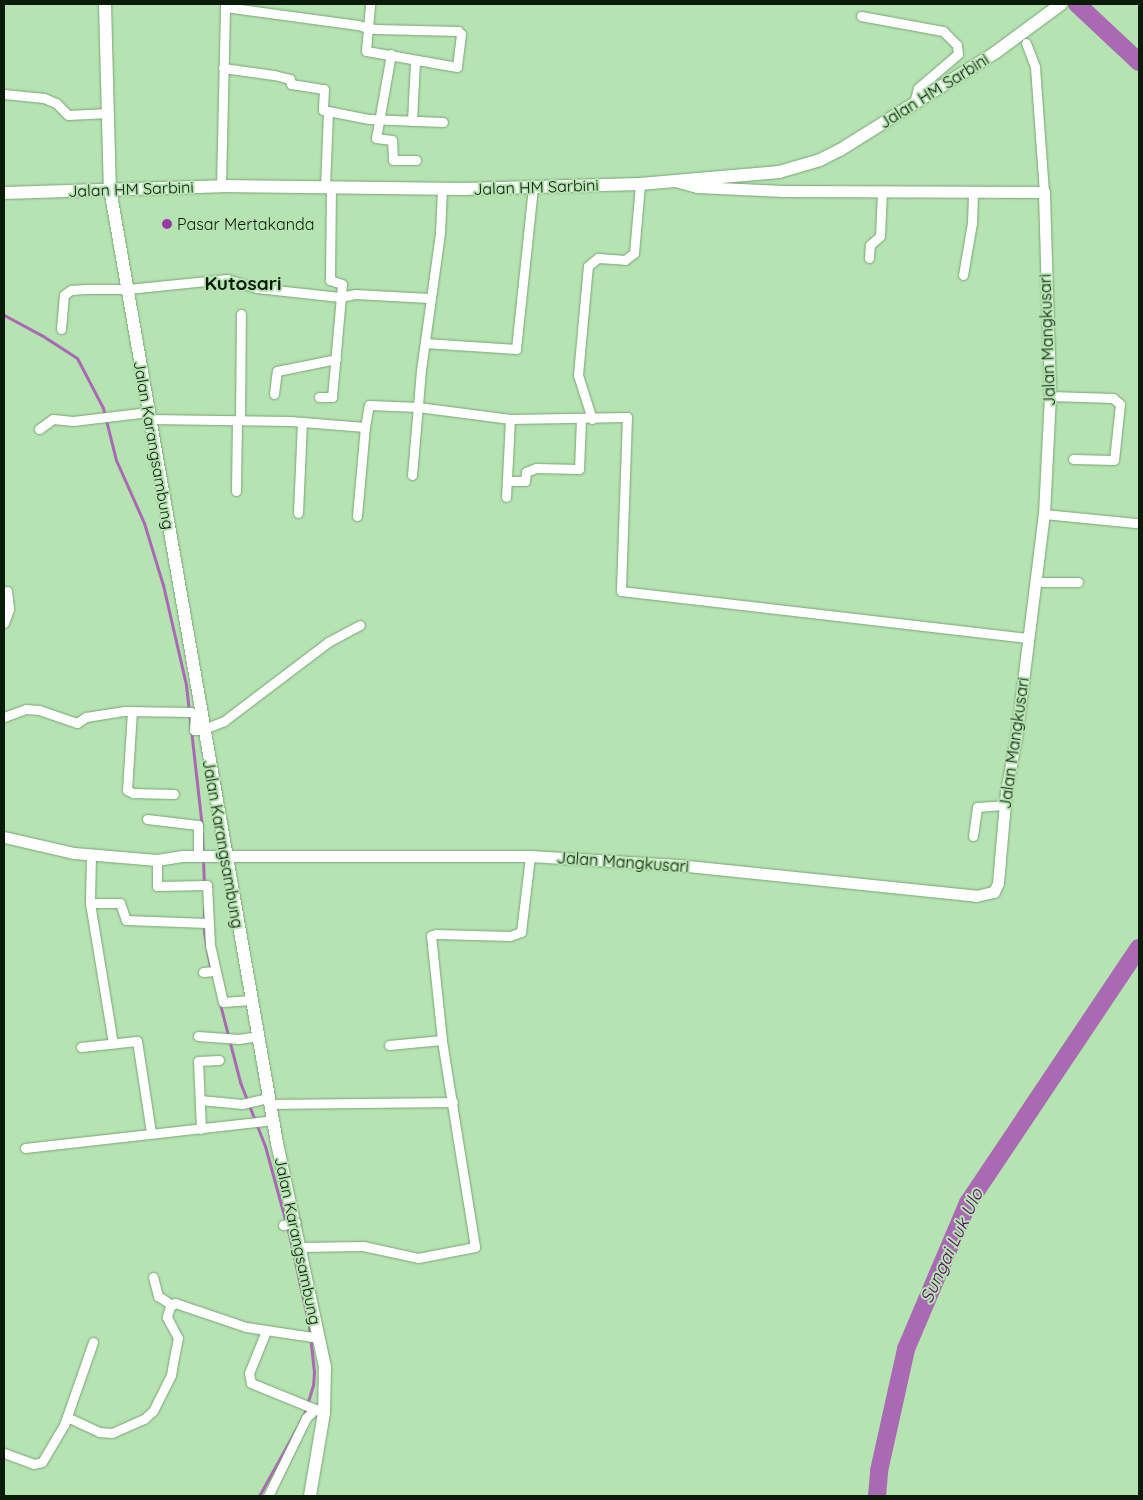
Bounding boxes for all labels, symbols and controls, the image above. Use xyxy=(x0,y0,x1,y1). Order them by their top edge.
street label: Jalan HM Sarbini xyxy=(876,50,992,132)
street label: Jalan HM Sarbini xyxy=(473,175,599,199)
street label: Jalan HM Sarbini xyxy=(68,177,194,201)
place label: Pasar Mertakanda xyxy=(177,214,314,234)
marker: Pasar Mertakanda xyxy=(161,218,173,230)
district label: Kutosari xyxy=(205,273,281,295)
street label: Jalan Mangkusari xyxy=(1035,273,1059,407)
street label: Jalan Karangsambung xyxy=(130,359,178,531)
street label: Jalan Mangkusari xyxy=(995,676,1033,810)
street label: Jalan Karangsambung xyxy=(199,758,247,930)
street label: Jalan Mangkusari xyxy=(556,848,690,876)
street label: Jalan Karangsambung xyxy=(271,1155,325,1327)
water label: Sungai Luk Ulo xyxy=(916,1185,988,1307)

